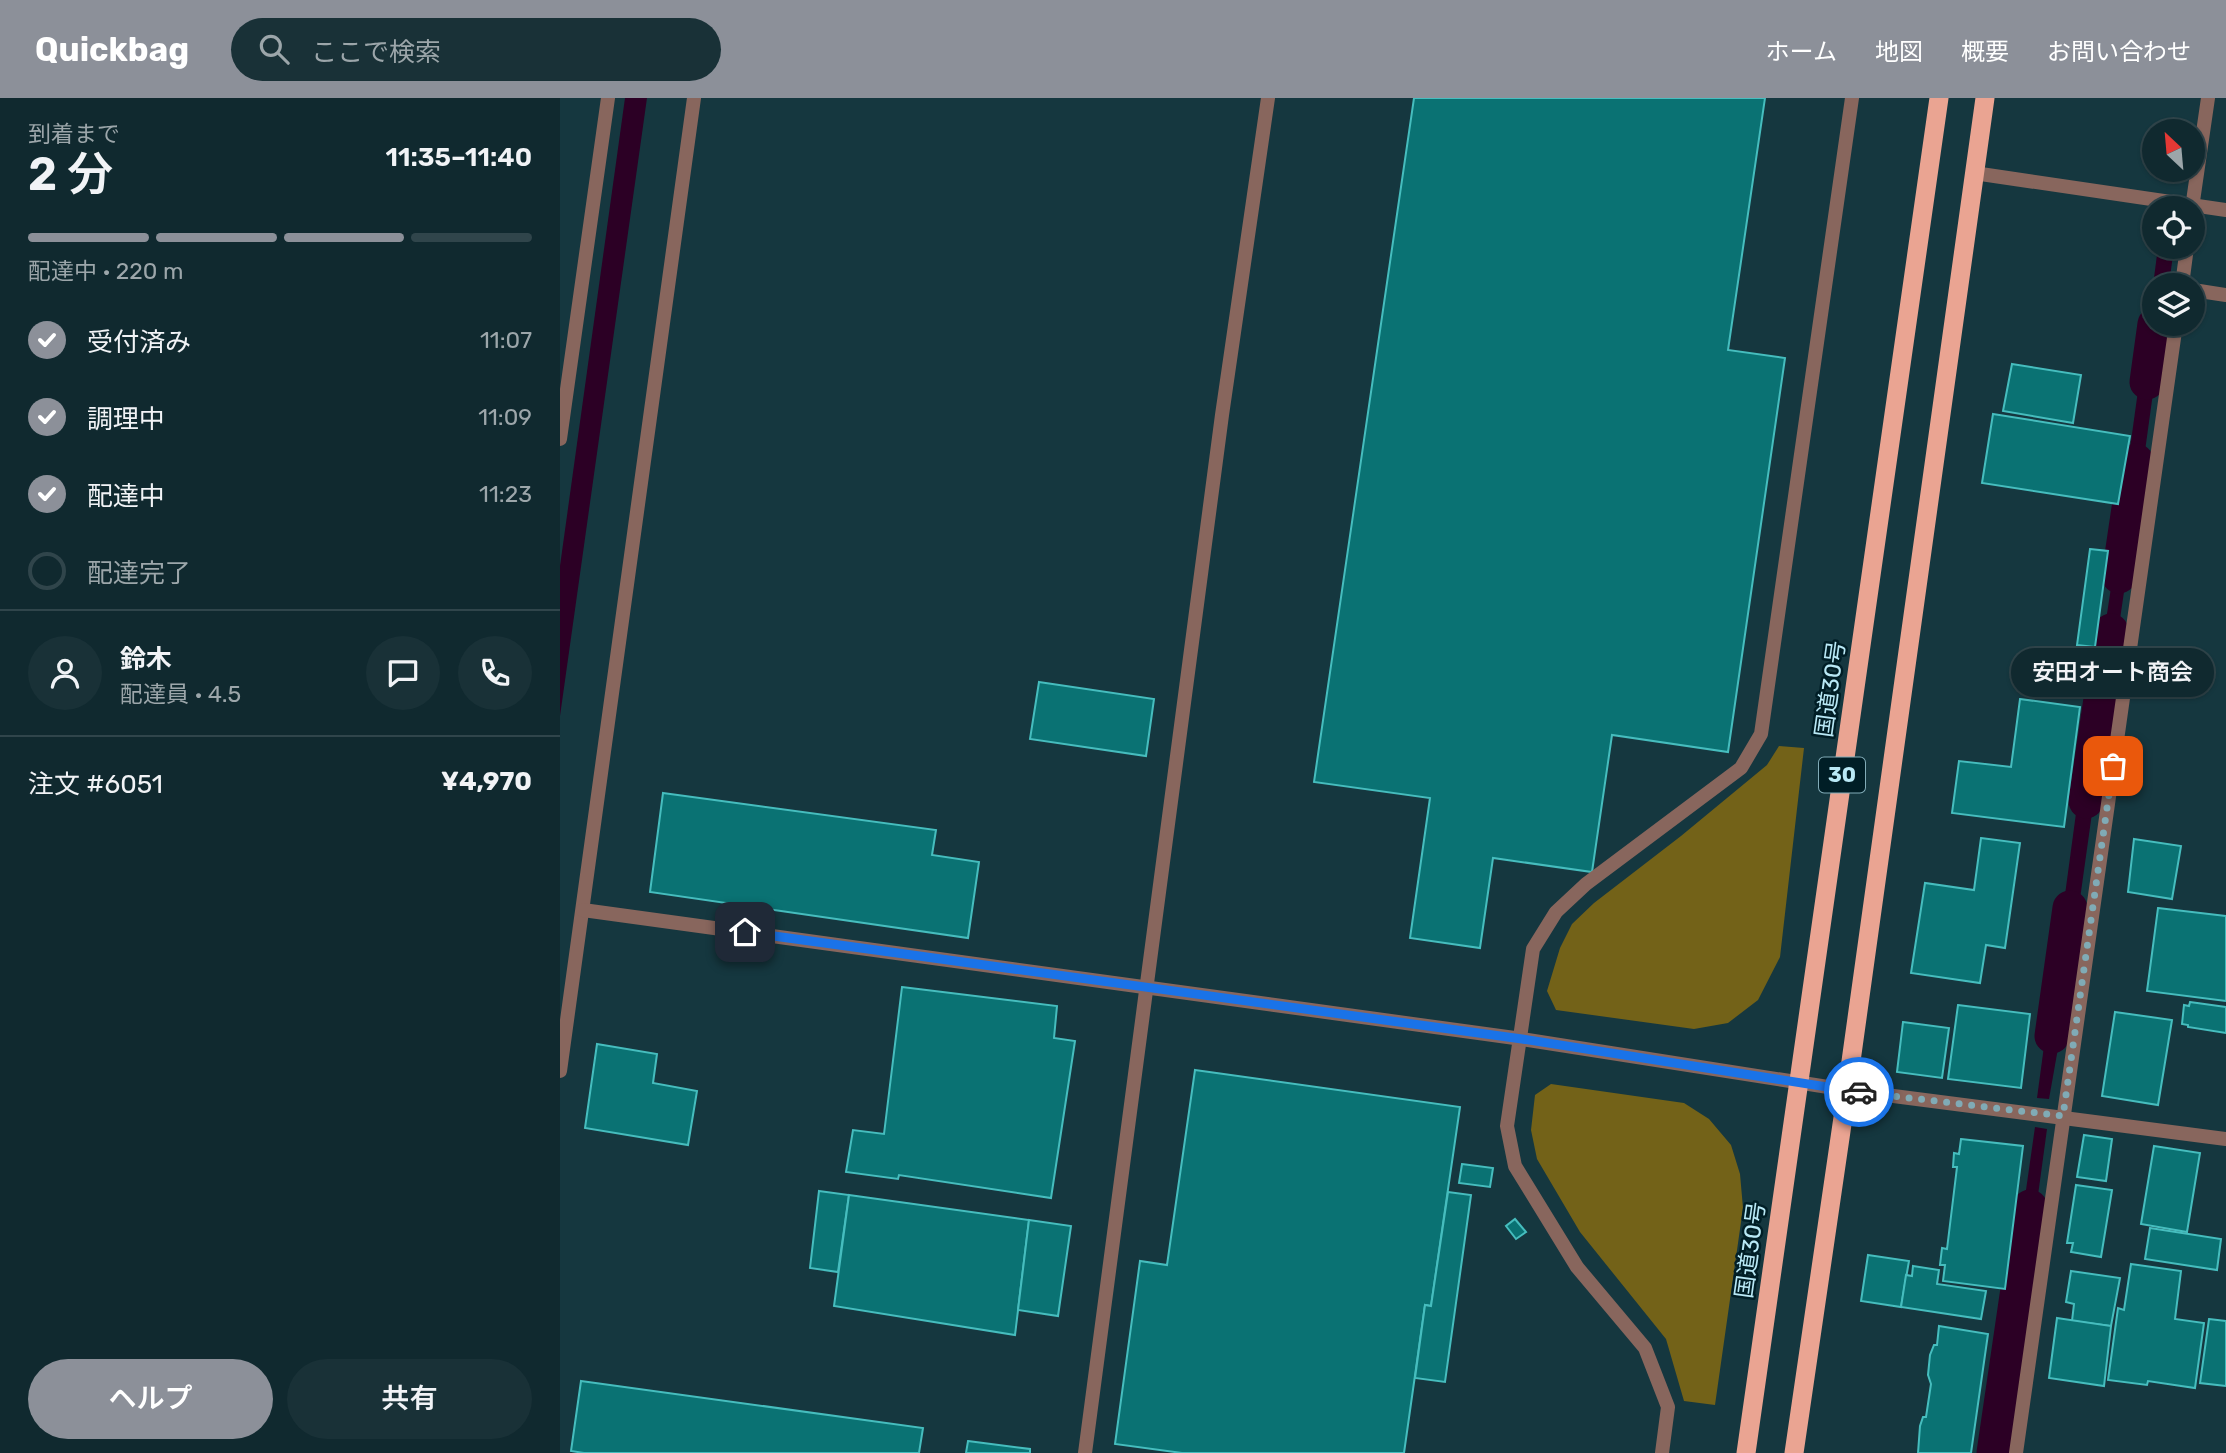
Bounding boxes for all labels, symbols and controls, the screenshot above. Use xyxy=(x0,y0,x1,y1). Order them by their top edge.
search box xyxy=(231,18,721,81)
text: Quickbag xyxy=(35,30,189,69)
icon: search xyxy=(255,30,293,68)
text: ここで検索 xyxy=(311,37,441,68)
text: ホーム xyxy=(1766,38,1837,66)
text: 地図 xyxy=(1875,38,1923,66)
text: 概要 xyxy=(1961,38,2009,66)
text: お問い合わせ xyxy=(2047,38,2191,66)
north arrow xyxy=(2142,119,2205,182)
map controls xyxy=(2142,119,2205,336)
text: 到着まで xyxy=(28,120,120,148)
text: 11:35–11:40 xyxy=(386,142,532,173)
text: 2 分 xyxy=(28,147,113,202)
button: locate xyxy=(2142,196,2205,259)
text: 配達中 · 220 m xyxy=(28,257,184,285)
button: layers xyxy=(2142,273,2205,336)
icon: check xyxy=(28,321,66,359)
text: 11:07 xyxy=(480,326,532,354)
text: 受付済み xyxy=(87,327,191,358)
icon: check xyxy=(28,398,66,436)
text: 11:09 xyxy=(478,403,532,431)
text: 調理中 xyxy=(87,404,165,435)
icon: check xyxy=(28,475,66,513)
text: 11:23 xyxy=(479,480,532,508)
text: 配達中 xyxy=(87,481,165,512)
text: 配達完了 xyxy=(87,558,191,589)
button: person xyxy=(28,636,102,710)
button: chat xyxy=(366,636,440,710)
button: phone xyxy=(458,636,532,710)
street label: 国道30号 xyxy=(1809,639,1851,739)
text: 鈴木 xyxy=(120,644,172,675)
callout: 安田オート商会 xyxy=(2012,647,2214,696)
text: 安田オート商会 xyxy=(2032,658,2193,686)
text: 配達員 · 4.5 xyxy=(120,680,241,708)
pin xyxy=(2083,736,2143,796)
icon: bag xyxy=(2094,747,2132,785)
road number: 30 xyxy=(1819,758,1865,792)
text: ¥4,970 xyxy=(441,766,532,797)
text: 注文 #6051 xyxy=(28,769,163,800)
pin xyxy=(715,902,775,962)
icon: home xyxy=(726,913,764,951)
courier xyxy=(1824,1057,1894,1127)
icon: car xyxy=(1840,1073,1878,1111)
street label: 国道30号 xyxy=(1729,1200,1771,1300)
button: ヘルプ xyxy=(28,1359,273,1439)
button: 共有 xyxy=(287,1359,532,1439)

